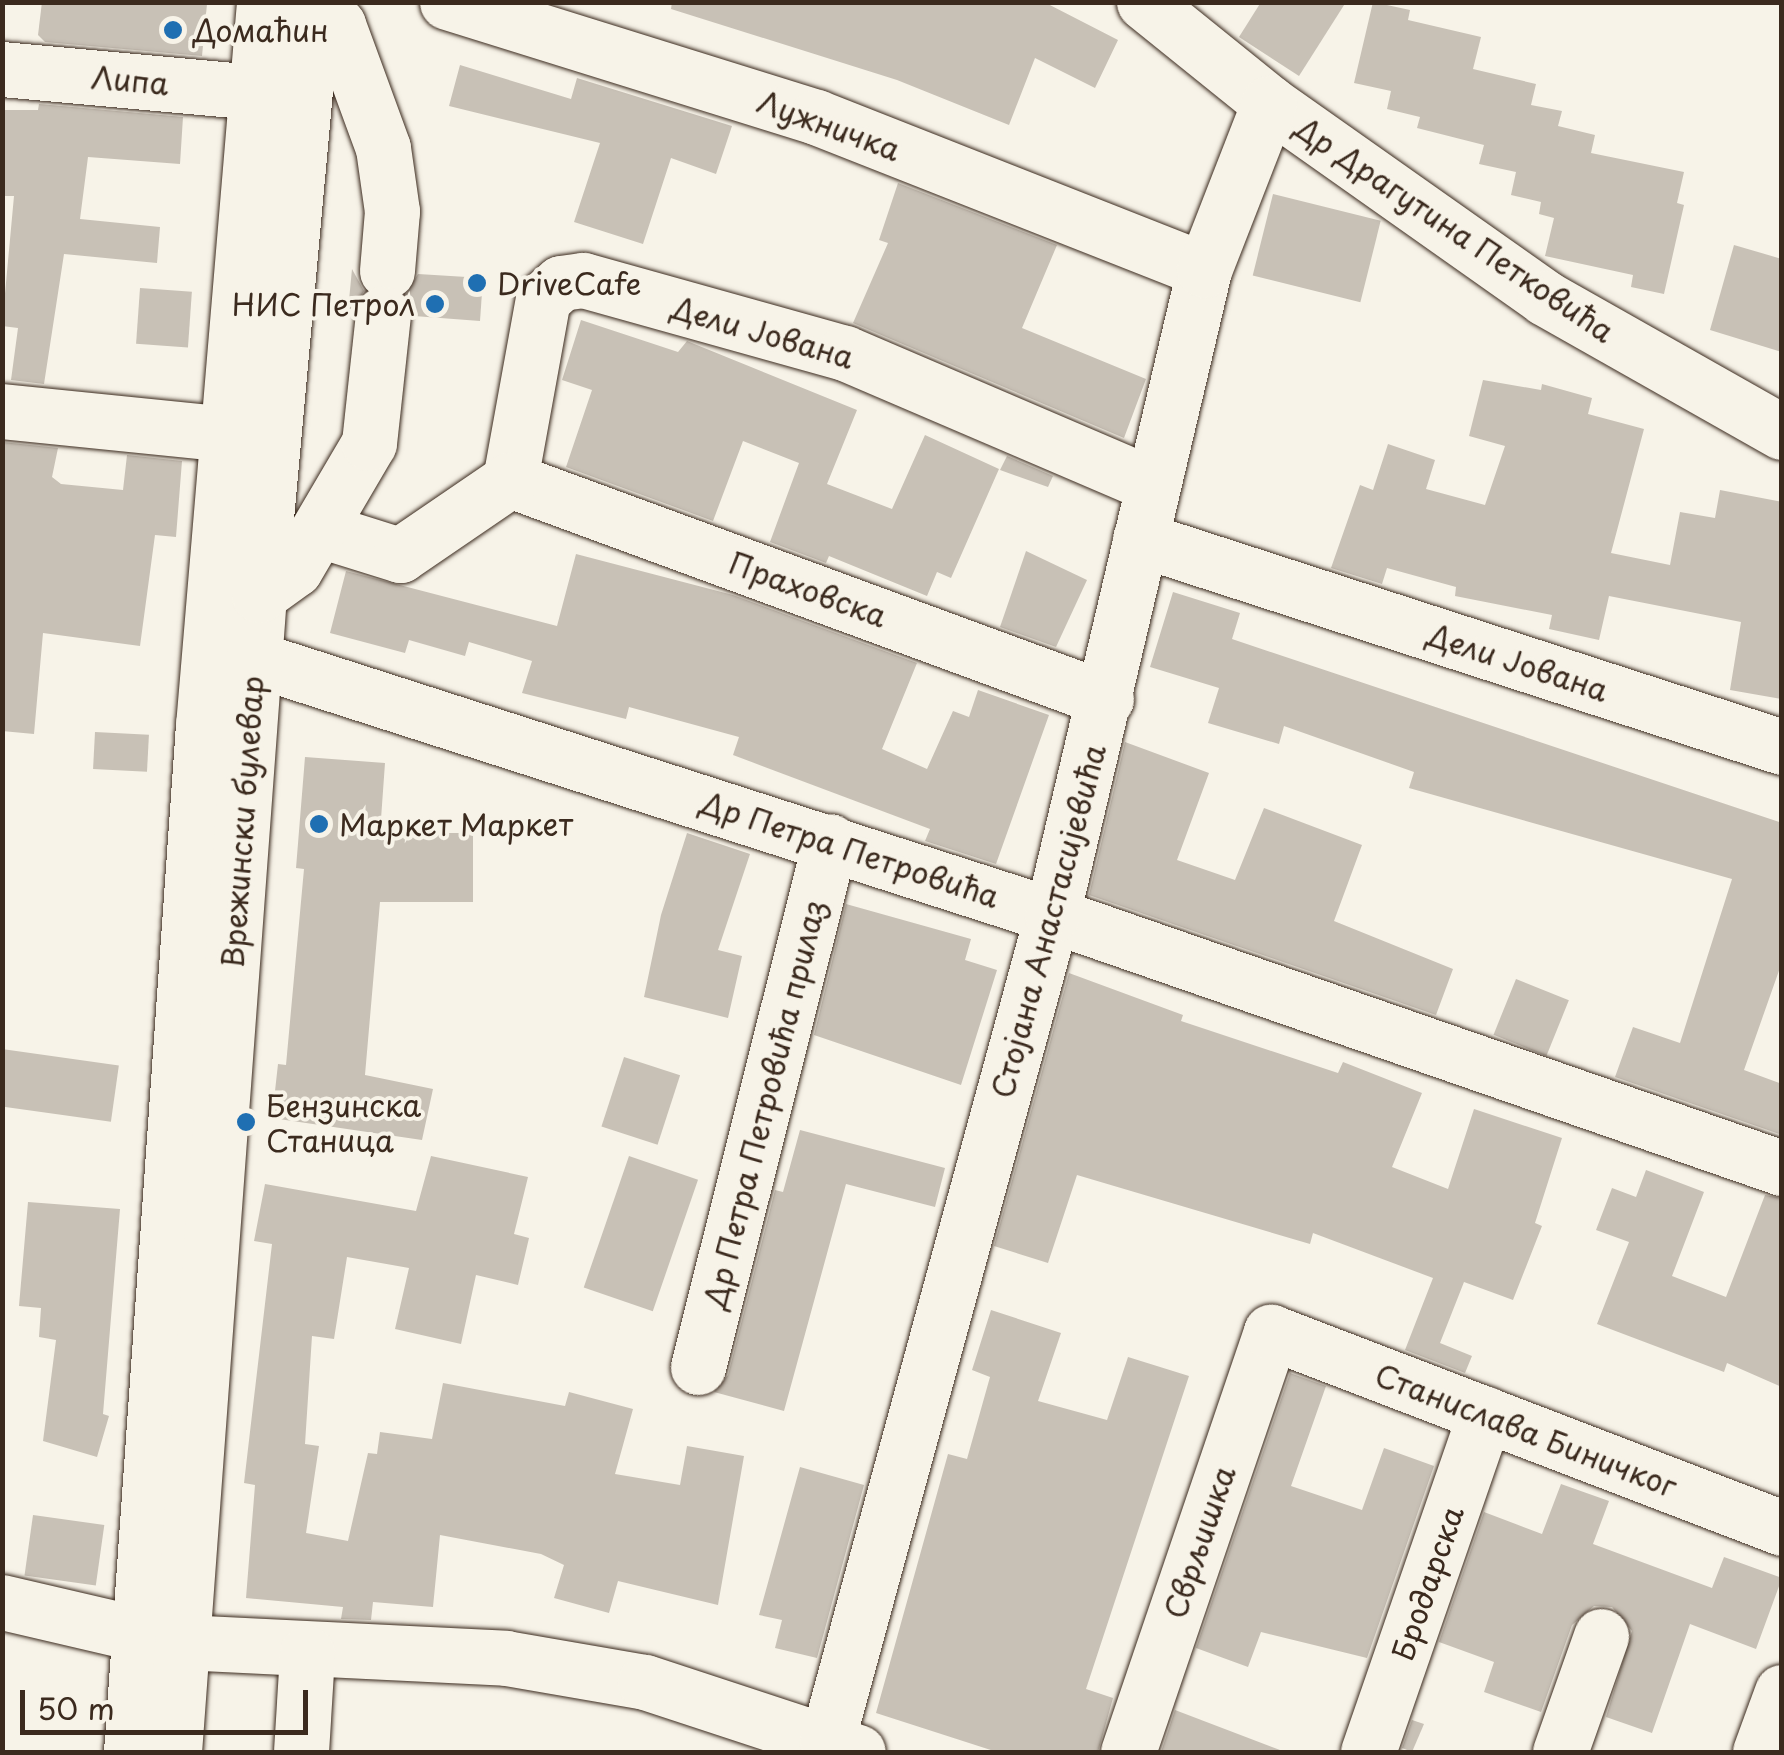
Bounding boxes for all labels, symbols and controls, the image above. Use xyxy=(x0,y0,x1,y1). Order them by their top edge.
place label: Домаћин xyxy=(193,12,329,48)
marker: Домаћин xyxy=(162,19,184,41)
street label: Липа xyxy=(90,59,170,101)
street label: Лужничка xyxy=(753,83,905,167)
street label: Др Драгутина Петковића xyxy=(1287,108,1623,350)
place label: DriveCafe xyxy=(497,265,641,301)
marker: DriveCafe xyxy=(466,272,488,294)
place label: НИС Петрол xyxy=(231,286,415,322)
street label: Дели Јована xyxy=(667,289,859,375)
marker: НИС Петрол xyxy=(424,293,446,315)
street label: Праховска xyxy=(724,544,892,634)
street label: Дели Јована xyxy=(1422,616,1614,708)
street label: Врежински булевар xyxy=(214,674,270,970)
street label: Стојана Анастасијевића xyxy=(983,739,1113,1103)
street label: Др Петра Петровића xyxy=(696,784,1004,914)
place label: Маркет Маркет xyxy=(339,806,575,842)
marker: Маркет Маркет xyxy=(308,813,330,835)
street label: Др Петра Петровића прилаз xyxy=(695,894,833,1314)
place label: Бензинска Станица xyxy=(266,1087,421,1158)
marker: Бензинска Станица xyxy=(235,1111,257,1133)
street label: Станислава Биничког xyxy=(1370,1356,1682,1504)
street label: Сврљишка xyxy=(1156,1461,1242,1623)
street label: Бродарска xyxy=(1384,1501,1470,1665)
scale bar xyxy=(25,1670,312,1732)
text: 50 m xyxy=(37,1685,115,1730)

